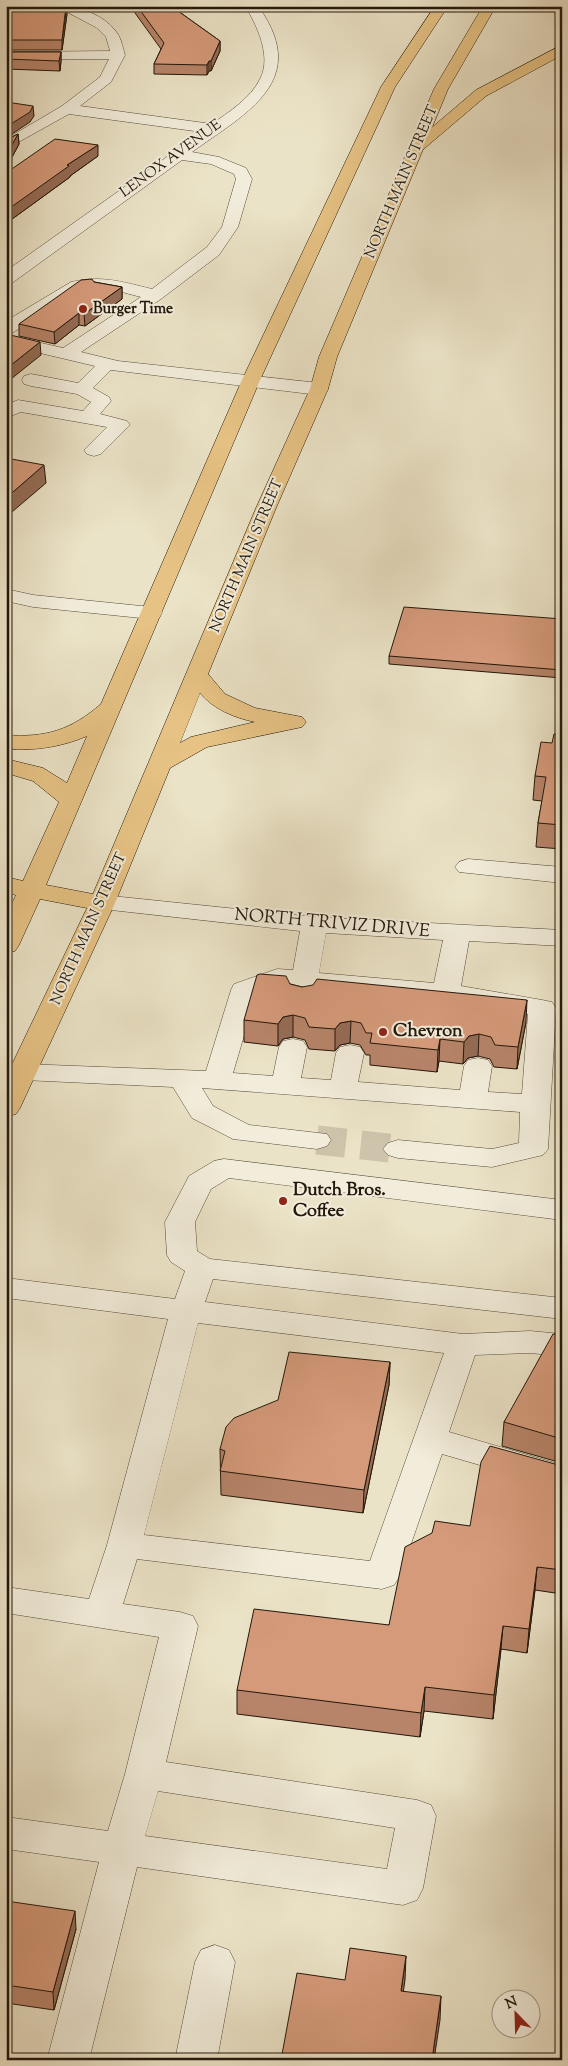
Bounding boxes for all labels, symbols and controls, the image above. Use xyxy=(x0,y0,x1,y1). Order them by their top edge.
street label: NORTH MAIN STREET xyxy=(360,102,444,262)
street label: LENOX AVENUE xyxy=(116,115,226,203)
place label: Burger Time xyxy=(93,299,173,320)
marker: Burger Time xyxy=(77,303,89,315)
street label: NORTH MAIN STREET xyxy=(205,476,289,636)
street label: NORTH MAIN STREET xyxy=(46,849,132,1009)
street label: NORTH TRIVIZ DRIVE xyxy=(233,903,431,946)
place label: Chevron xyxy=(393,1019,463,1045)
marker: Chevron xyxy=(377,1026,389,1038)
place label: Dutch Bros. Coffee xyxy=(293,1178,386,1225)
marker: Dutch Bros. Coffee xyxy=(277,1195,289,1207)
north arrow xyxy=(490,1988,540,2038)
text: N xyxy=(503,1992,521,2015)

